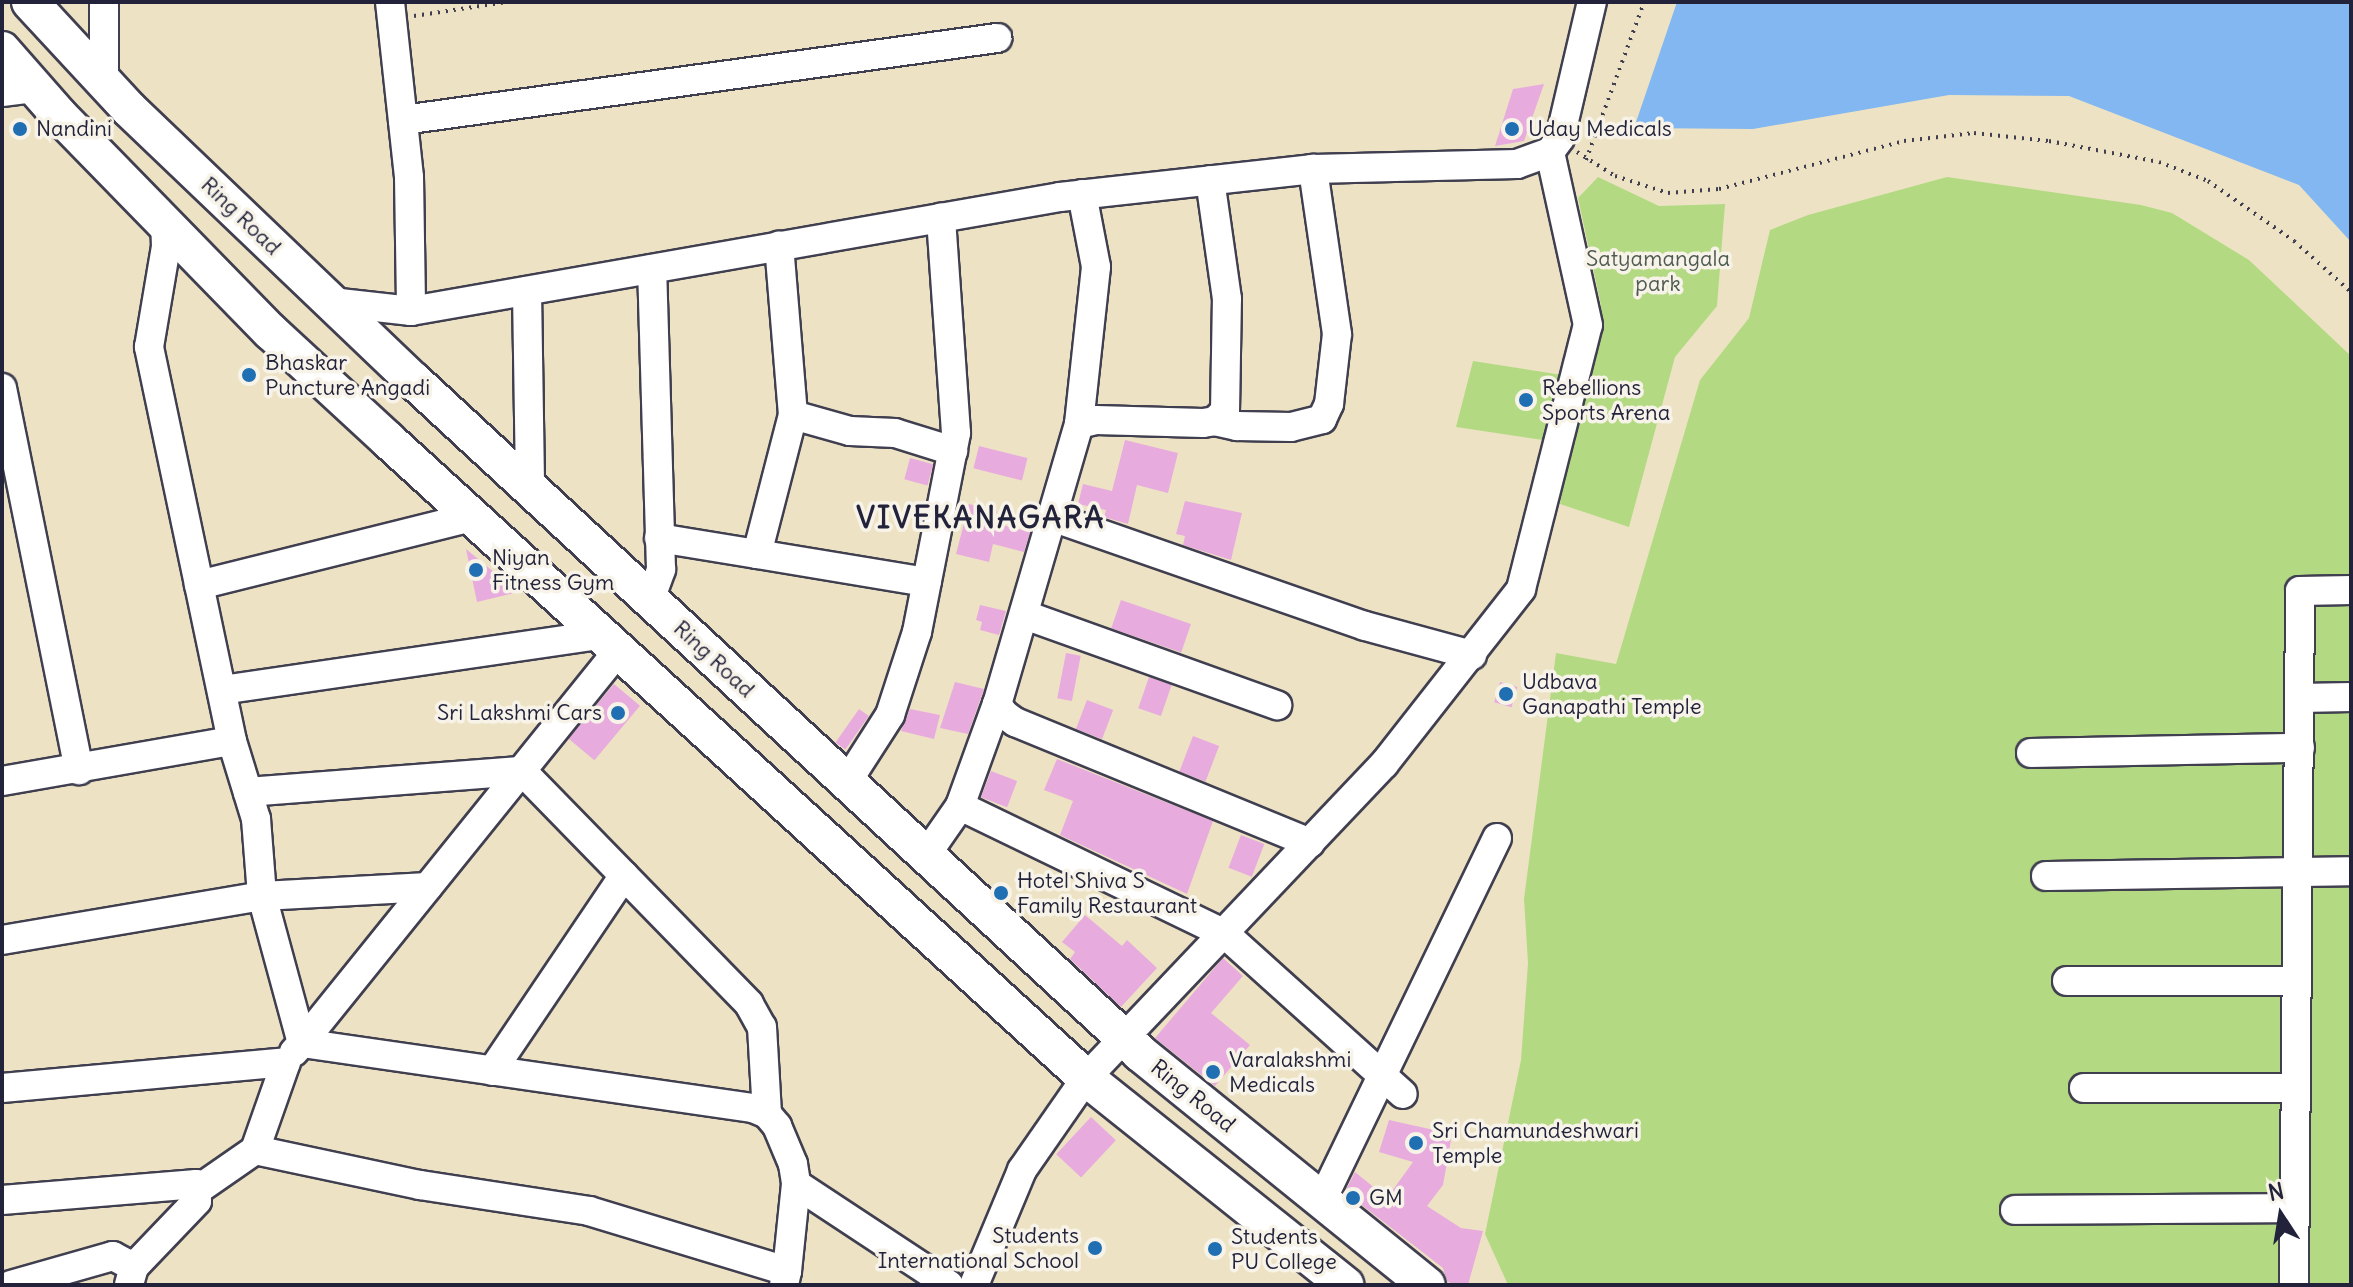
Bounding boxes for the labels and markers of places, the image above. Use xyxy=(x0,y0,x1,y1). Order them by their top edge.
place label: Nandini xyxy=(36,116,112,142)
place label: Uday Medicals xyxy=(1528,116,1672,142)
marker: Nandini xyxy=(11,120,29,138)
marker: Uday Medicals xyxy=(1503,120,1521,138)
place label: Bhaskar Puncture Angadi xyxy=(265,349,430,400)
marker: Bhaskar Puncture Angadi xyxy=(240,366,258,384)
place label: Rebellions Sports Arena xyxy=(1542,374,1670,426)
marker: Rebellions Sports Arena xyxy=(1517,391,1535,409)
place label: Niyan Fitness Gym xyxy=(492,544,614,596)
marker: Niyan Fitness Gym xyxy=(467,561,485,579)
place label: Udbava Ganapathi Temple xyxy=(1522,668,1702,720)
marker: Udbava Ganapathi Temple xyxy=(1497,685,1515,703)
place label: Sri Lakshmi Cars xyxy=(437,700,602,726)
marker: Sri Lakshmi Cars xyxy=(609,704,627,722)
place label: Hotel Shiva S Family Restaurant xyxy=(1017,867,1197,918)
marker: Hotel Shiva S Family Restaurant xyxy=(992,884,1010,902)
place label: Varalakshmi Medicals xyxy=(1229,1046,1351,1098)
marker: Varalakshmi Medicals xyxy=(1204,1063,1222,1081)
place label: Sri Chamundeshwari Temple xyxy=(1432,1117,1639,1168)
marker: Sri Chamundeshwari Temple xyxy=(1407,1134,1425,1152)
place label: GM xyxy=(1369,1185,1403,1211)
marker: GM xyxy=(1344,1189,1362,1207)
place label: Students International School xyxy=(878,1222,1079,1274)
place label: Students PU College xyxy=(1231,1223,1337,1274)
marker: Students International School xyxy=(1086,1239,1104,1257)
marker: Students PU College xyxy=(1206,1240,1224,1258)

